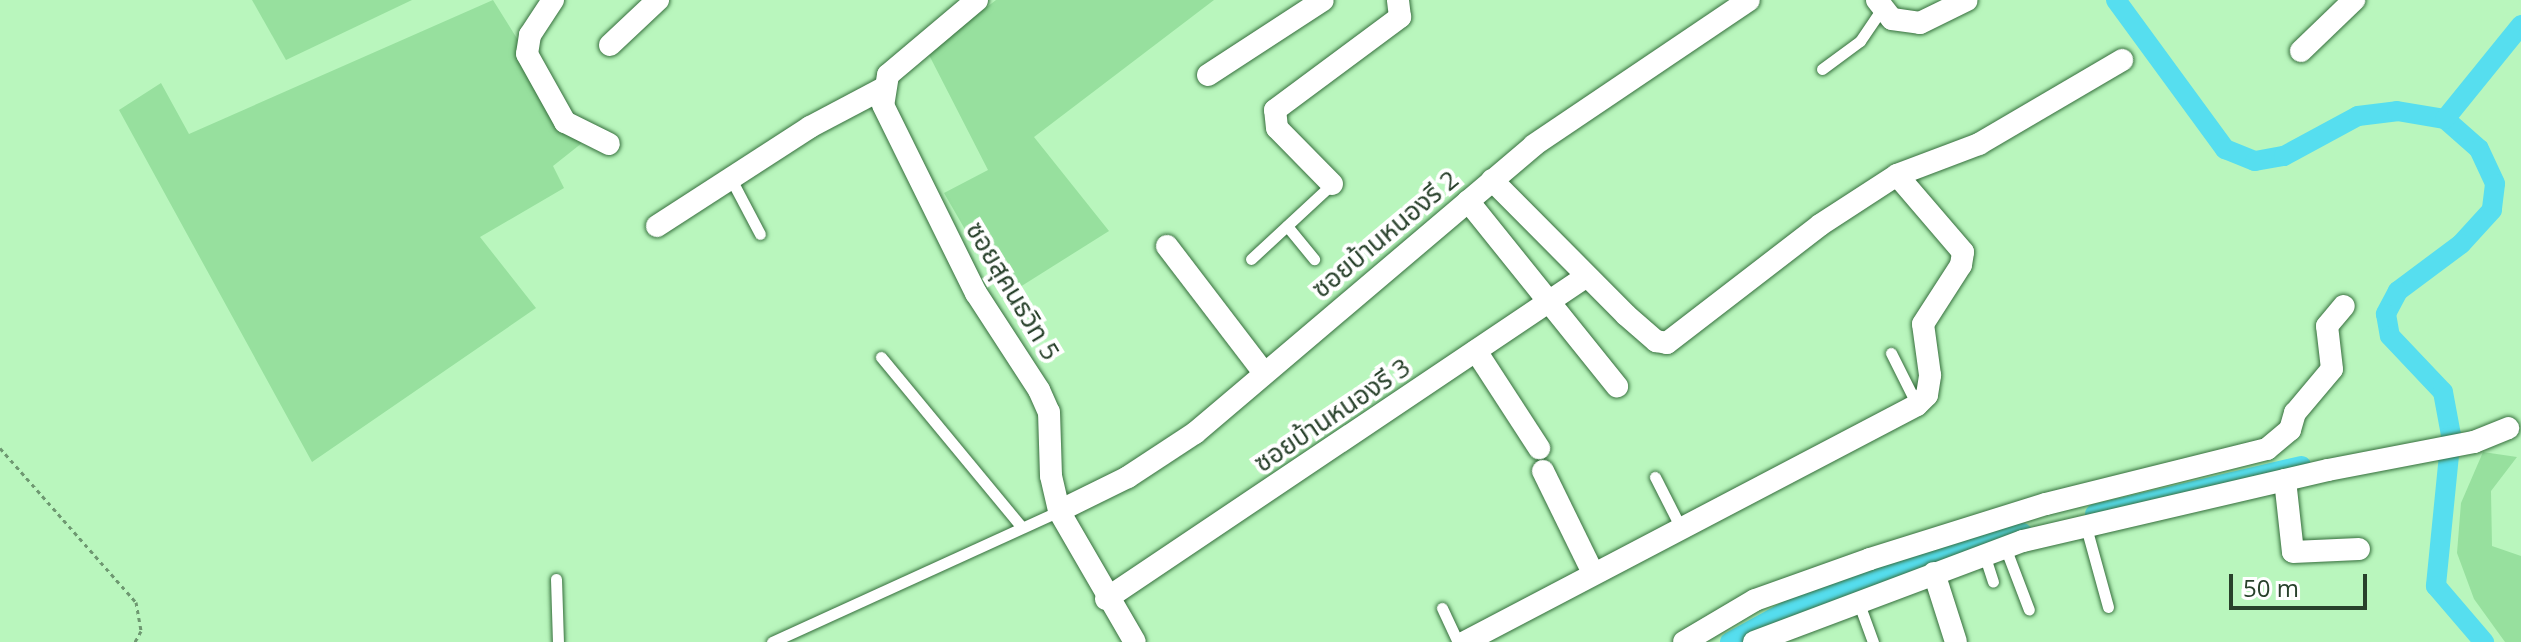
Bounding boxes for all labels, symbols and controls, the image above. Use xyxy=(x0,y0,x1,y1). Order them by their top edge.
street label: ซอยบ้านหนองรี 2 xyxy=(1305,164,1465,304)
street label: ซอยสุคนธวิท 5 xyxy=(959,216,1067,366)
street label: ซอยบ้านหนองรี 3 xyxy=(1248,351,1416,479)
scale bar xyxy=(2233,558,2371,608)
text: 50 m xyxy=(2243,571,2299,604)

